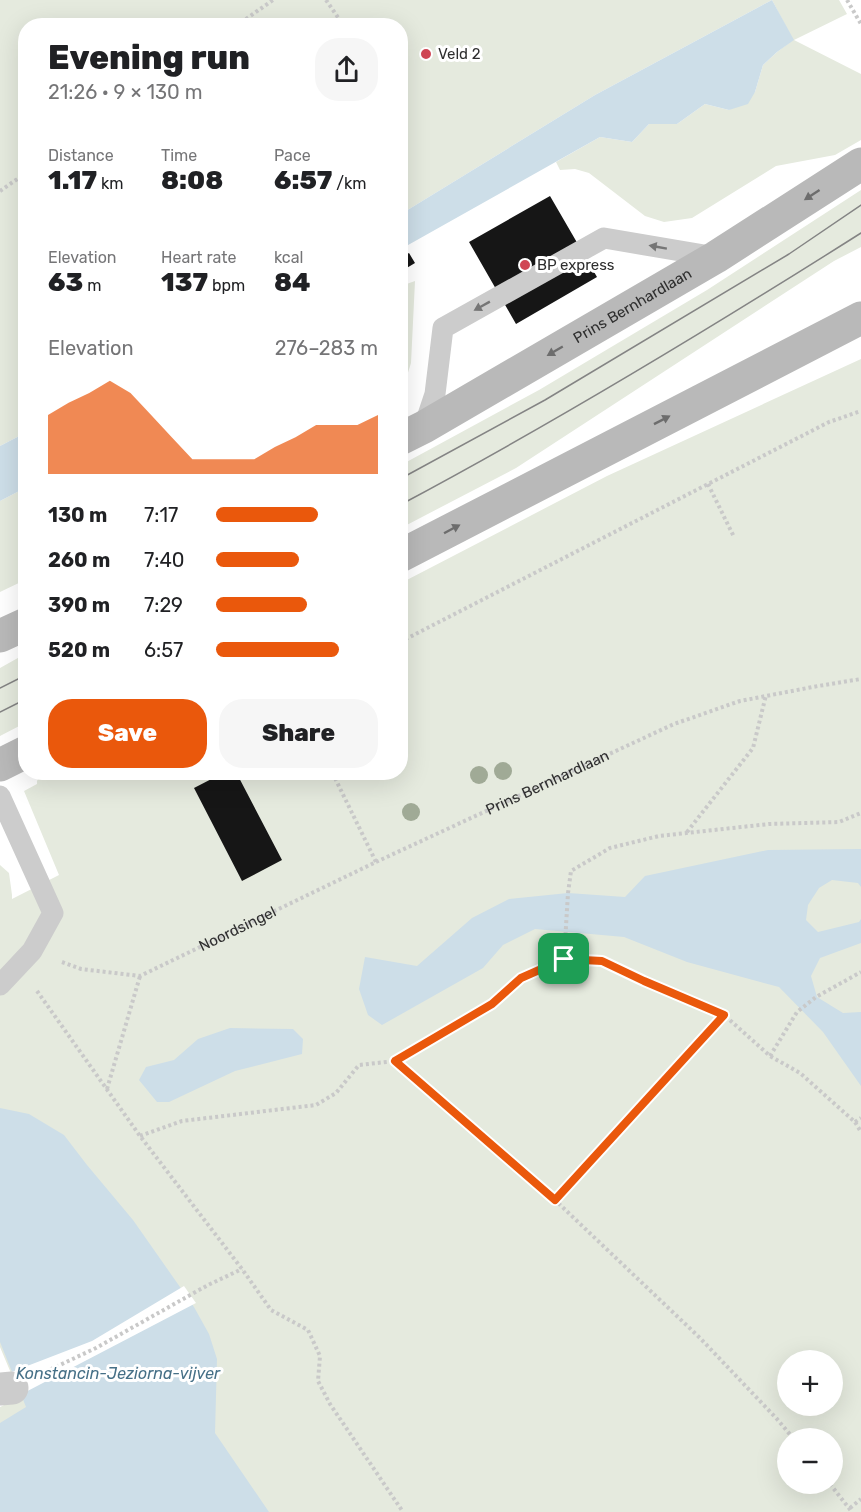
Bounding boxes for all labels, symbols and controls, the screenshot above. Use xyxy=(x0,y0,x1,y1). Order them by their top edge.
text: Evening run xyxy=(48,38,250,77)
button: share xyxy=(315,38,378,101)
place label: Veld 2 xyxy=(438,45,481,63)
marker: Veld 2 xyxy=(419,47,433,61)
text: 21:26 · 9 × 130 m xyxy=(48,80,202,104)
text: Distance xyxy=(48,146,114,165)
text: Time xyxy=(161,146,197,165)
text: Pace xyxy=(274,146,311,165)
text: 1.17 xyxy=(48,165,97,196)
text: 8:08 xyxy=(161,165,223,196)
text: 6:57 xyxy=(274,165,332,196)
text: km xyxy=(97,174,123,193)
text: /km xyxy=(332,174,367,193)
one-way arrow xyxy=(804,190,820,201)
one-way arrow xyxy=(649,242,668,251)
text: Elevation xyxy=(48,248,117,267)
text: Heart rate xyxy=(161,248,236,267)
text: kcal xyxy=(274,248,303,267)
place label: BP express xyxy=(537,256,615,274)
marker: BP express xyxy=(518,258,532,272)
street label: Prins Bernhardlaan xyxy=(570,264,695,347)
text: 63 xyxy=(48,267,83,298)
text: 137 xyxy=(161,267,208,298)
text: 84 xyxy=(274,267,310,298)
text: m xyxy=(83,276,101,295)
text: bpm xyxy=(208,276,245,295)
one-way arrow xyxy=(473,301,490,311)
text: Elevation xyxy=(48,336,134,360)
text: 276–283 m xyxy=(275,336,378,360)
one-way arrow xyxy=(547,345,563,356)
one-way arrow xyxy=(654,415,671,425)
text: 130 m xyxy=(48,503,107,527)
text: 7:17 xyxy=(144,503,178,527)
one-way arrow xyxy=(444,524,461,534)
text: 260 m xyxy=(48,548,110,572)
text: 7:40 xyxy=(144,548,185,572)
text: 390 m xyxy=(48,593,110,617)
text: 7:29 xyxy=(144,593,183,617)
text: 520 m xyxy=(48,638,110,662)
text: 6:57 xyxy=(144,638,183,662)
button: Save xyxy=(48,699,207,768)
button: Share xyxy=(219,699,378,768)
street label: Prins Bernhardlaan xyxy=(483,746,612,819)
street label: Noordsingel xyxy=(196,903,279,955)
pin xyxy=(538,933,589,984)
icon: arrive xyxy=(547,942,580,975)
map controls xyxy=(777,1350,843,1494)
button: + xyxy=(777,1350,843,1416)
water label: Konstancin-Jeziorna-vijver xyxy=(16,1364,221,1383)
button: − xyxy=(777,1428,843,1494)

